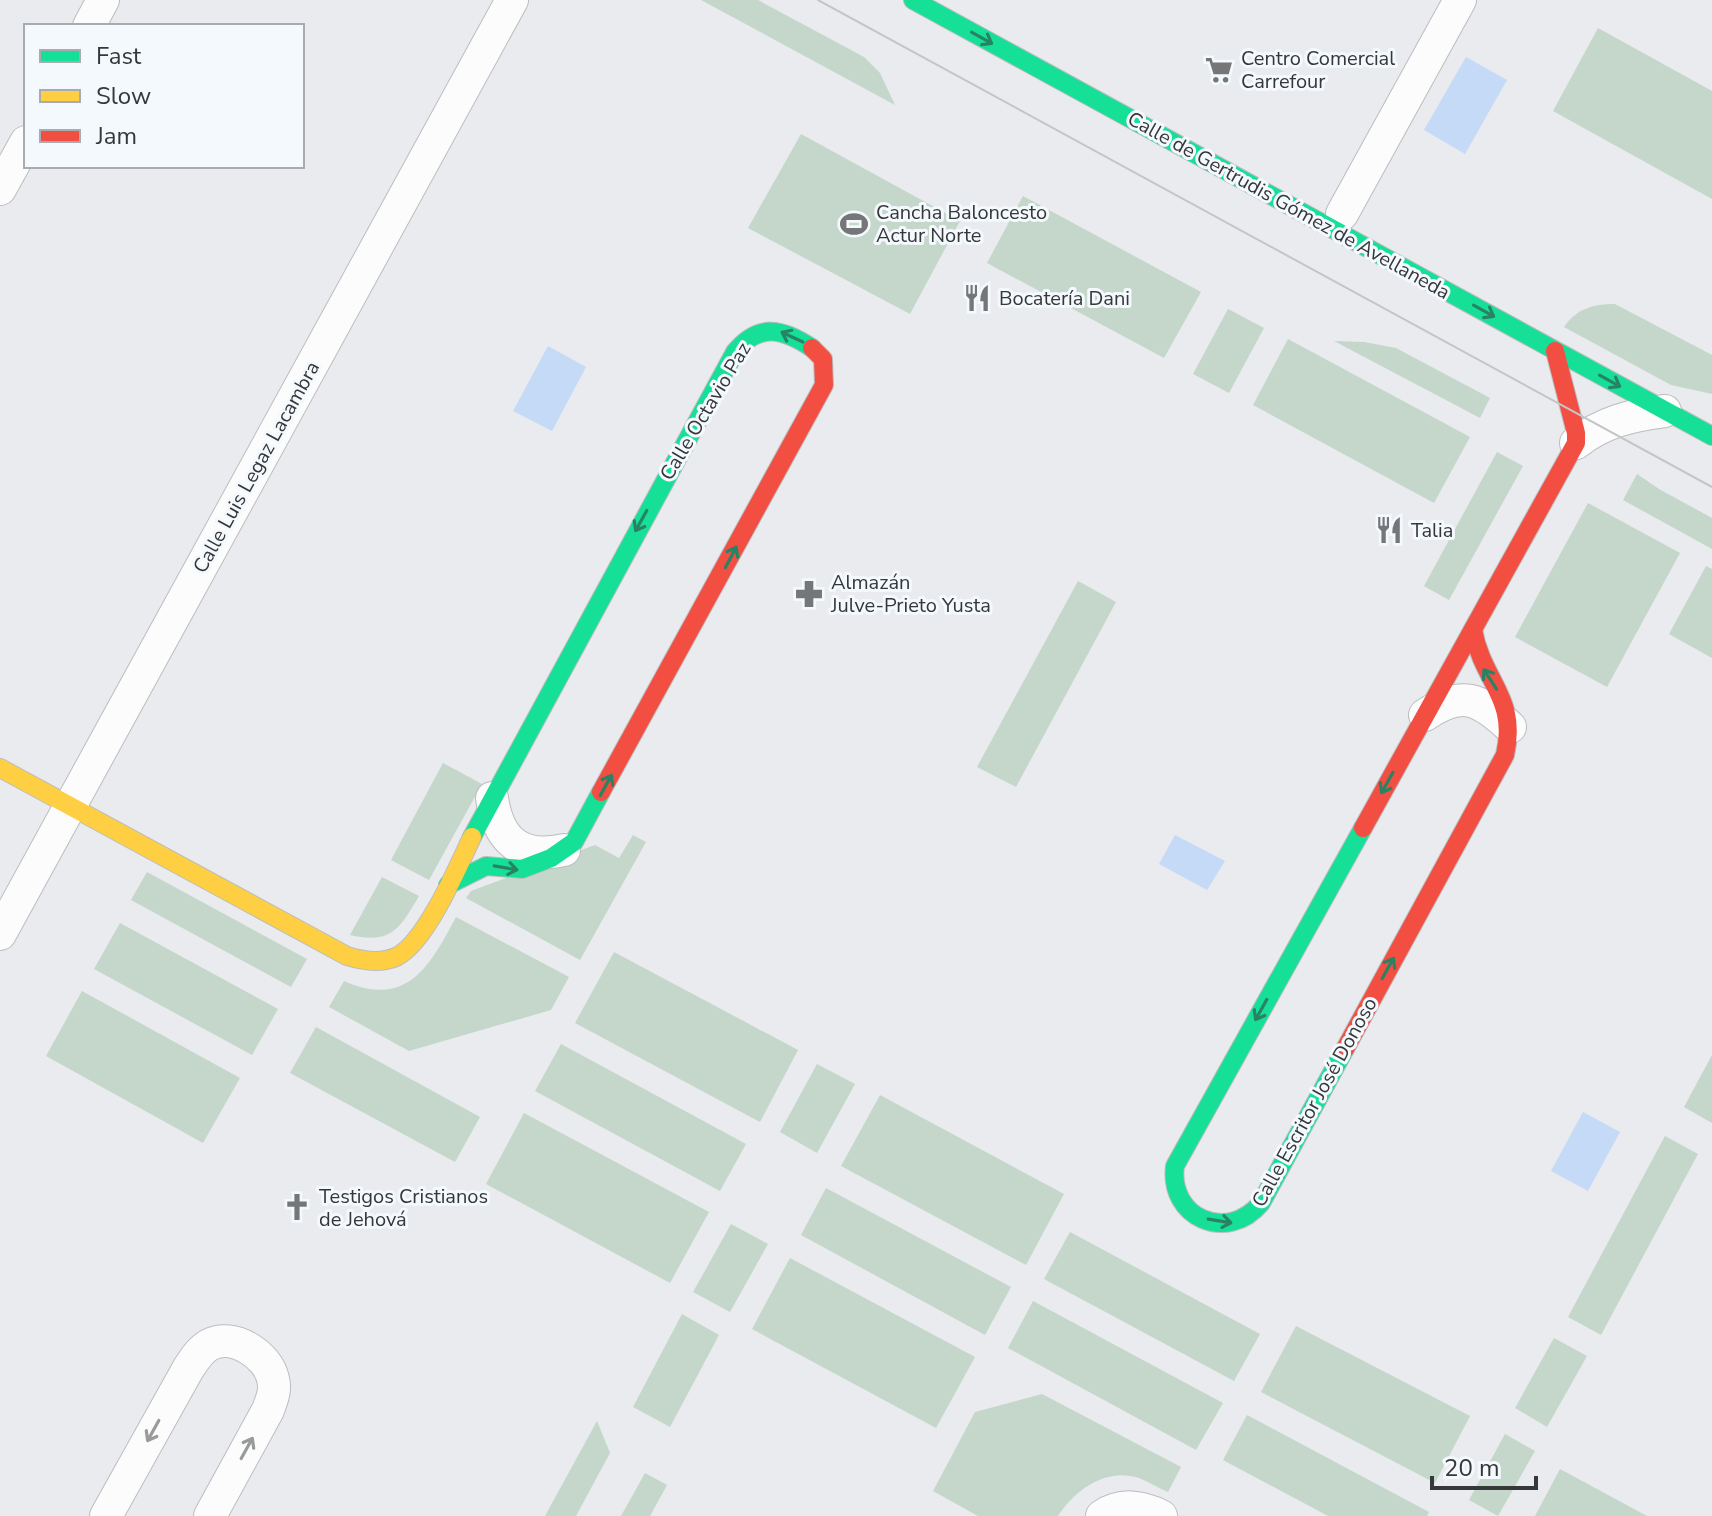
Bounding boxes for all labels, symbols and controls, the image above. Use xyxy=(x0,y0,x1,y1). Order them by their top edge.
legend xyxy=(24,24,304,168)
one-way arrow xyxy=(970,30,993,46)
text: Fast xyxy=(96,40,142,72)
place label: Centro Comercial Carrefour xyxy=(1241,45,1395,95)
supermarket icon: Centro Comercial Carrefour xyxy=(1204,55,1234,85)
text: Slow xyxy=(96,80,151,112)
street label: Calle de Gertrudis Gómez de Avellaneda xyxy=(1123,105,1455,306)
text: Jam xyxy=(95,120,137,152)
place label: Cancha Baloncesto Actur Norte xyxy=(876,199,1047,249)
sports icon: Cancha Baloncesto Actur Norte xyxy=(839,209,869,239)
restaurant icon: Bocatería Dani xyxy=(962,283,992,313)
place label: Bocatería Dani xyxy=(999,285,1130,312)
one-way arrow xyxy=(1471,304,1495,320)
one-way arrow xyxy=(780,329,804,344)
street label: Calle Octavio Paz xyxy=(654,337,757,485)
street label: Calle Luis Legaz Lacambra xyxy=(187,356,326,578)
one-way arrow xyxy=(1598,373,1621,389)
one-way arrow xyxy=(633,509,649,532)
restaurant icon: Talia xyxy=(1374,515,1404,545)
place label: Talia xyxy=(1411,517,1453,544)
one-way arrow xyxy=(723,546,739,569)
place label: Almazán Julve-Prieto Yusta xyxy=(830,569,991,619)
pharmacy icon: Almazán Julve-Prieto Yusta xyxy=(794,579,824,609)
one-way arrow xyxy=(1482,668,1498,691)
one-way arrow xyxy=(1379,770,1394,794)
one-way arrow xyxy=(598,774,614,797)
one-way arrow xyxy=(493,861,518,876)
one-way arrow xyxy=(1381,957,1396,981)
street label: Calle Escritor José Donoso xyxy=(1245,993,1383,1212)
one-way arrow xyxy=(1253,998,1269,1021)
place label: Testigos Cristianos de Jehová xyxy=(319,1183,488,1233)
church icon: Testigos Cristianos de Jehová xyxy=(282,1192,312,1222)
one-way arrow xyxy=(1207,1214,1232,1229)
one-way arrow xyxy=(145,1419,161,1442)
one-way arrow xyxy=(240,1436,255,1460)
scale bar xyxy=(1432,1440,1536,1490)
text: 20 m xyxy=(1444,1452,1500,1484)

